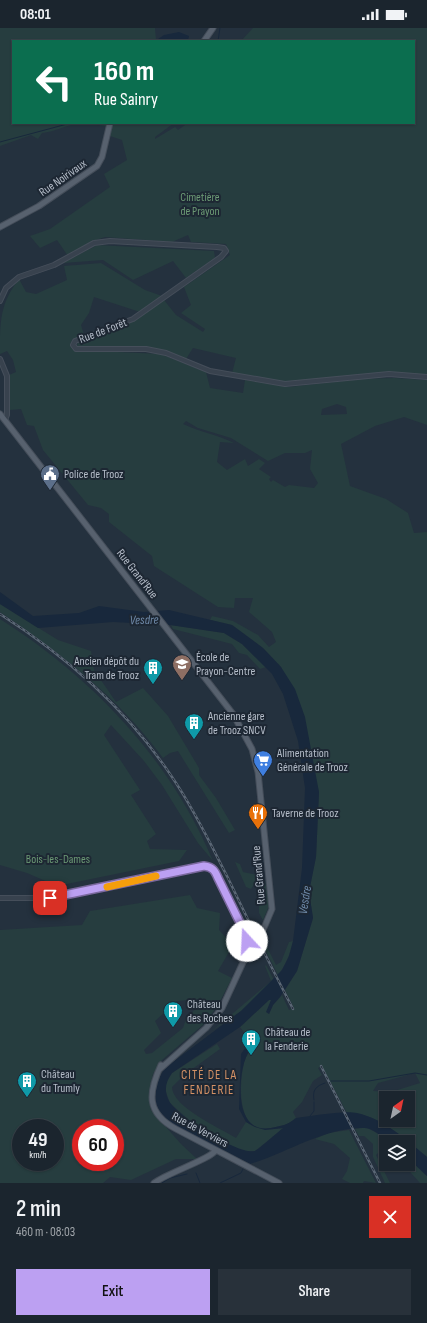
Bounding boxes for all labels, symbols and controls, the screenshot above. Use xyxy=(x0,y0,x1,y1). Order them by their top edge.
text: 08:01 xyxy=(20,5,51,24)
text: 160 m xyxy=(94,55,154,88)
icon: left xyxy=(28,56,80,108)
text: Rue Sainry xyxy=(94,89,158,110)
street label: Rue Noirivaux xyxy=(36,156,90,200)
park label: Cimetière de Prayon xyxy=(180,190,220,219)
street label: Rue de Forêt xyxy=(77,315,129,347)
public building icon: Police de Trooz xyxy=(39,463,61,491)
place label: Police de Trooz xyxy=(64,467,124,482)
street label: Rue Grand'Rue xyxy=(113,546,161,602)
water label: Vesdre xyxy=(129,612,159,628)
place label: École de Prayon-Centre xyxy=(196,650,256,679)
school or university icon: École de Prayon-Centre xyxy=(171,653,193,681)
place label: Ancien dépôt du Tram de Trooz xyxy=(73,654,140,683)
building icon: Ancien dépôt du Tram de Trooz xyxy=(142,657,164,685)
place label: Ancienne gare de Trooz SNCV xyxy=(207,709,266,738)
building icon: Ancienne gare de Trooz SNCV xyxy=(183,712,205,740)
place label: Alimentation Générale de Trooz xyxy=(276,746,348,775)
supermarket icon: Alimentation Générale de Trooz xyxy=(252,749,274,777)
restaurant icon: Taverne de Trooz xyxy=(247,802,269,830)
place label: Taverne de Trooz xyxy=(272,806,339,821)
street label: Rue Grand'Rue xyxy=(249,845,269,905)
park label: Bois-les-Dames xyxy=(26,852,90,867)
pin xyxy=(33,881,67,915)
water label: Vesdre xyxy=(295,885,315,915)
icon: arrive xyxy=(39,887,61,909)
position arrow xyxy=(226,920,268,962)
place label: Château des Roches xyxy=(187,997,233,1026)
building icon: Château des Roches xyxy=(162,1000,184,1028)
place label: Château de la Fenderie xyxy=(265,1025,311,1054)
building icon: Château de la Fenderie xyxy=(240,1028,262,1056)
place label: Château du Trumly xyxy=(41,1067,80,1096)
district label: CITÉ DE LA FENDERIE xyxy=(181,1067,237,1098)
building icon: Château du Trumly xyxy=(16,1070,38,1098)
north arrow xyxy=(379,1091,415,1127)
map controls xyxy=(379,1091,415,1171)
street label: Rue de Verviers xyxy=(169,1109,231,1151)
speed limit sign: 60 xyxy=(72,1119,124,1171)
text: 49 xyxy=(29,1128,47,1152)
button: layers xyxy=(379,1135,415,1171)
text: km/h xyxy=(29,1149,47,1161)
text: 2 min xyxy=(16,1194,61,1223)
button: close xyxy=(369,1196,411,1238)
text: 460 m · 08:03 xyxy=(16,1224,75,1240)
button: Exit xyxy=(16,1269,210,1315)
button: Share xyxy=(218,1269,411,1315)

